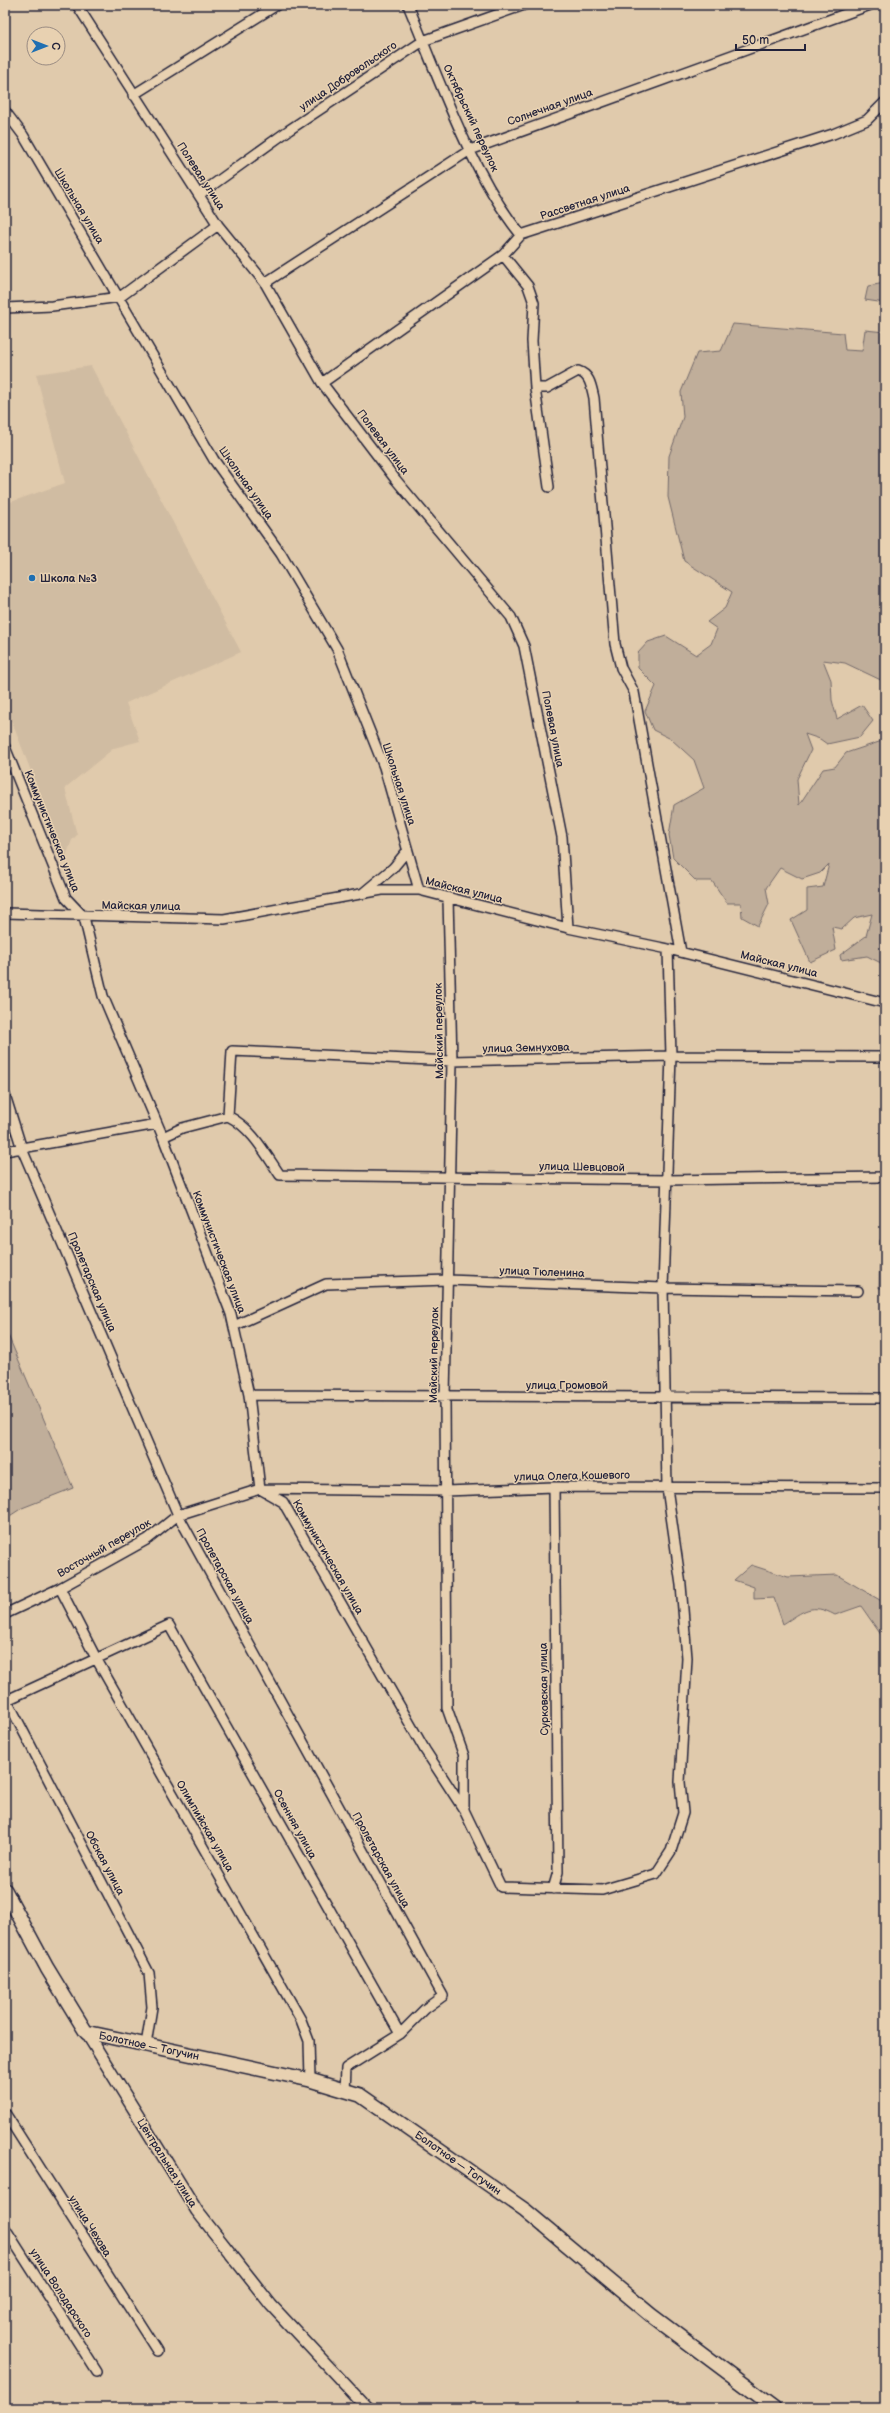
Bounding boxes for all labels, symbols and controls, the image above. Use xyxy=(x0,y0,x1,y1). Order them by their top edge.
north arrow xyxy=(26,26,66,66)
scale bar xyxy=(736,26,805,52)
text: 50 m xyxy=(742,33,769,48)
street label: улица Добровольского xyxy=(297,38,399,113)
text: С xyxy=(49,42,62,50)
street label: Октябрьский переулок xyxy=(440,62,502,174)
street label: Солнечная улица xyxy=(506,85,595,128)
street label: Полевая улица xyxy=(174,140,228,213)
street label: Школьная улица xyxy=(51,166,107,247)
street label: Рассветная улица xyxy=(539,181,632,223)
street label: Полевая улица xyxy=(354,407,412,477)
street label: Школьная улица xyxy=(216,444,276,522)
place label: Школа №3 xyxy=(40,572,97,585)
marker: Школа №3 xyxy=(27,573,37,583)
street label: Полевая улица xyxy=(539,689,567,769)
street label: Школьная улица xyxy=(380,741,419,827)
street label: Коммунистическая улица xyxy=(22,768,83,894)
street label: Майская улица xyxy=(424,874,504,906)
street label: Майская улица xyxy=(101,899,181,913)
street label: Майская улица xyxy=(739,948,819,980)
street label: Майский переулок xyxy=(432,983,446,1079)
street label: улица Земнухова xyxy=(482,1041,570,1055)
street label: улица Шевцовой xyxy=(539,1160,625,1174)
street label: Коммунистическая улица xyxy=(190,1189,249,1316)
street label: Пролетарская улица xyxy=(65,1230,119,1334)
street label: улица Тюленина xyxy=(499,1264,585,1280)
street label: Майский переулок xyxy=(427,1307,441,1403)
street label: улица Громовой xyxy=(526,1379,608,1392)
street label: улица Олега Кошевого xyxy=(514,1468,630,1484)
street label: Коммунистическая улица xyxy=(290,1497,366,1617)
street label: Восточный переулок xyxy=(55,1516,153,1580)
street label: Пролетарская улица xyxy=(193,1526,257,1626)
street label: Сурковская улица xyxy=(537,1642,551,1736)
street label: Олимпийская улица xyxy=(174,1778,237,1874)
street label: Осенняя улица xyxy=(271,1787,320,1861)
street label: Пролетарская улица xyxy=(349,1810,413,1910)
street label: Обская улица xyxy=(83,1829,128,1898)
street label: Болотное — Тогучин xyxy=(98,2029,200,2063)
street label: Центральная улица xyxy=(134,2116,200,2210)
street label: Болотное — Тогучин xyxy=(412,2128,504,2198)
street label: улица Чехова xyxy=(66,2193,114,2259)
street label: улица Володарского xyxy=(27,2246,95,2340)

